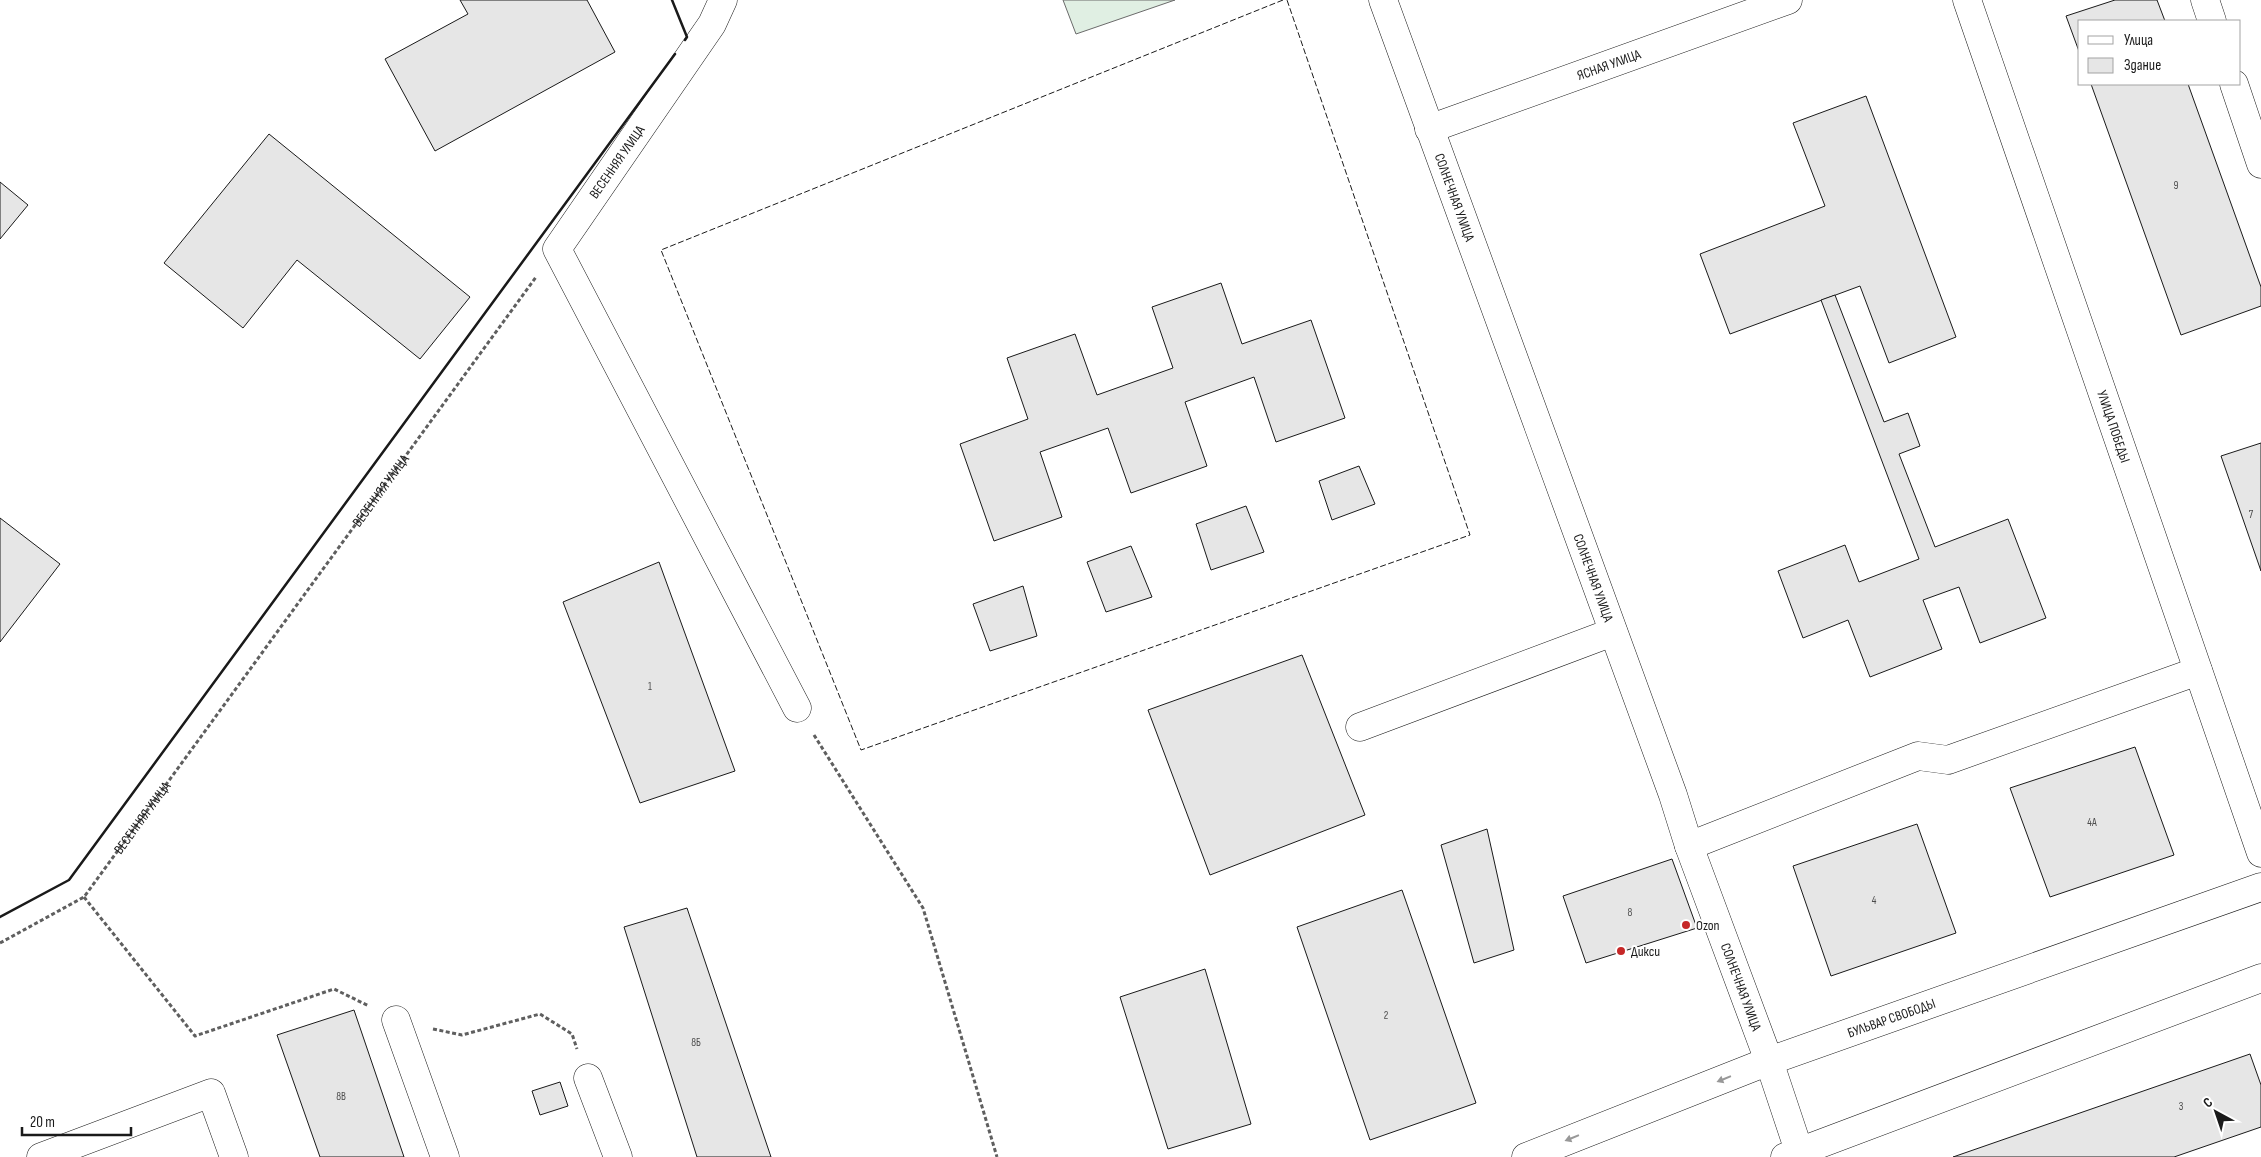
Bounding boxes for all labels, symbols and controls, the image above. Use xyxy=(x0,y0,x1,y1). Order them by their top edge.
legend xyxy=(2078,20,2241,85)
text: Улица xyxy=(2124,31,2153,50)
street label: ЯСНАЯ УЛИЦА xyxy=(1575,45,1644,84)
text: Здание xyxy=(2124,56,2161,75)
street label: ВЕСЕННЯЯ УЛИЦА xyxy=(586,121,649,202)
street label: СОЛНЕЧНАЯ УЛИЦА xyxy=(1431,151,1479,245)
house number: 9 xyxy=(2174,179,2179,192)
street label: УЛИЦА ПОБЕДЫ xyxy=(2094,388,2134,465)
street label: ВЕСЕННЯЯ УЛИЦА xyxy=(348,450,413,530)
house number: 7 xyxy=(2249,508,2254,521)
street label: СОЛНЕЧНАЯ УЛИЦА xyxy=(1570,531,1618,625)
house number: 1 xyxy=(648,680,652,693)
street label: ВЕСЕННЯЯ УЛИЦА xyxy=(110,777,174,857)
house number: 4А xyxy=(2087,816,2097,829)
house number: 4 xyxy=(1872,894,1877,907)
house number: 8 xyxy=(1628,906,1633,919)
place label: Ozon xyxy=(1696,917,1720,934)
marker: Ozon xyxy=(1680,919,1692,931)
street label: СОЛНЕЧНАЯ УЛИЦА xyxy=(1717,941,1766,1034)
place label: Дикси xyxy=(1631,943,1660,960)
marker: Дикси xyxy=(1615,945,1627,957)
street label: БУЛЬВАР СВОБОДЫ xyxy=(1845,994,1938,1041)
house number: 2 xyxy=(1384,1009,1389,1022)
house number: 8Б xyxy=(691,1036,701,1049)
one-way arrow xyxy=(1716,1075,1731,1083)
north arrow xyxy=(2191,1087,2241,1137)
house number: 8В xyxy=(336,1090,346,1103)
text: С xyxy=(2200,1094,2216,1111)
house number: 3 xyxy=(2179,1100,2184,1113)
scale bar xyxy=(22,1104,131,1136)
text: 20 m xyxy=(30,1113,55,1132)
one-way arrow xyxy=(1565,1135,1580,1143)

